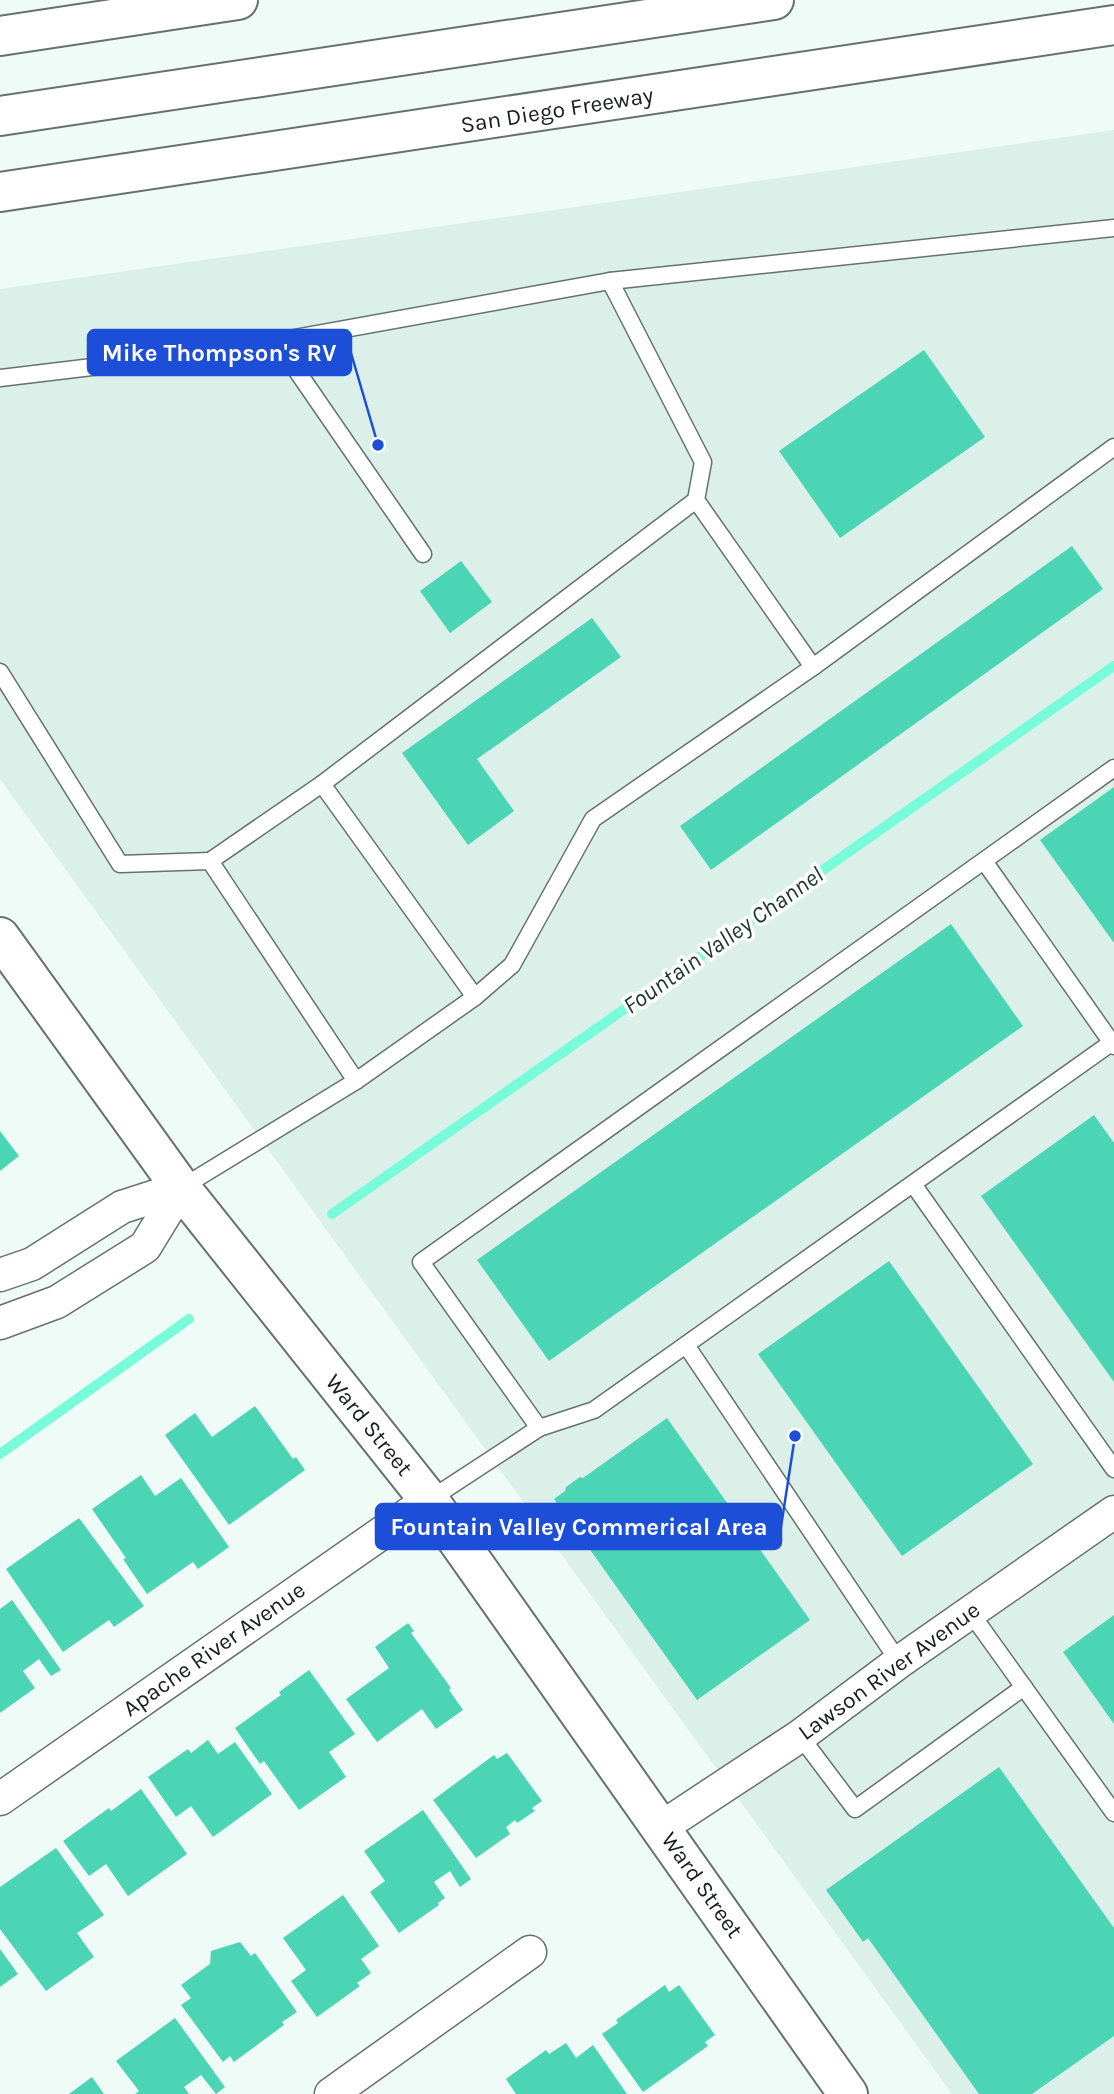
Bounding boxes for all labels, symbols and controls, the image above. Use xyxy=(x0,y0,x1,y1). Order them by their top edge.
street label: San Diego Freeway xyxy=(459,81,656,139)
callout: Mike Thompson's RV xyxy=(88,330,351,375)
text: Mike Thompson's RV xyxy=(102,339,337,367)
water label: Fountain Valley Channel xyxy=(618,860,828,1020)
street label: Ward Street xyxy=(320,1369,418,1482)
callout: Fountain Valley Commerical Area xyxy=(376,1504,781,1549)
text: Fountain Valley Commerical Area xyxy=(390,1513,768,1541)
street label: Apache River Avenue xyxy=(118,1576,310,1722)
street label: Lawson River Avenue xyxy=(793,1596,985,1746)
street label: Ward Street xyxy=(656,1827,749,1943)

